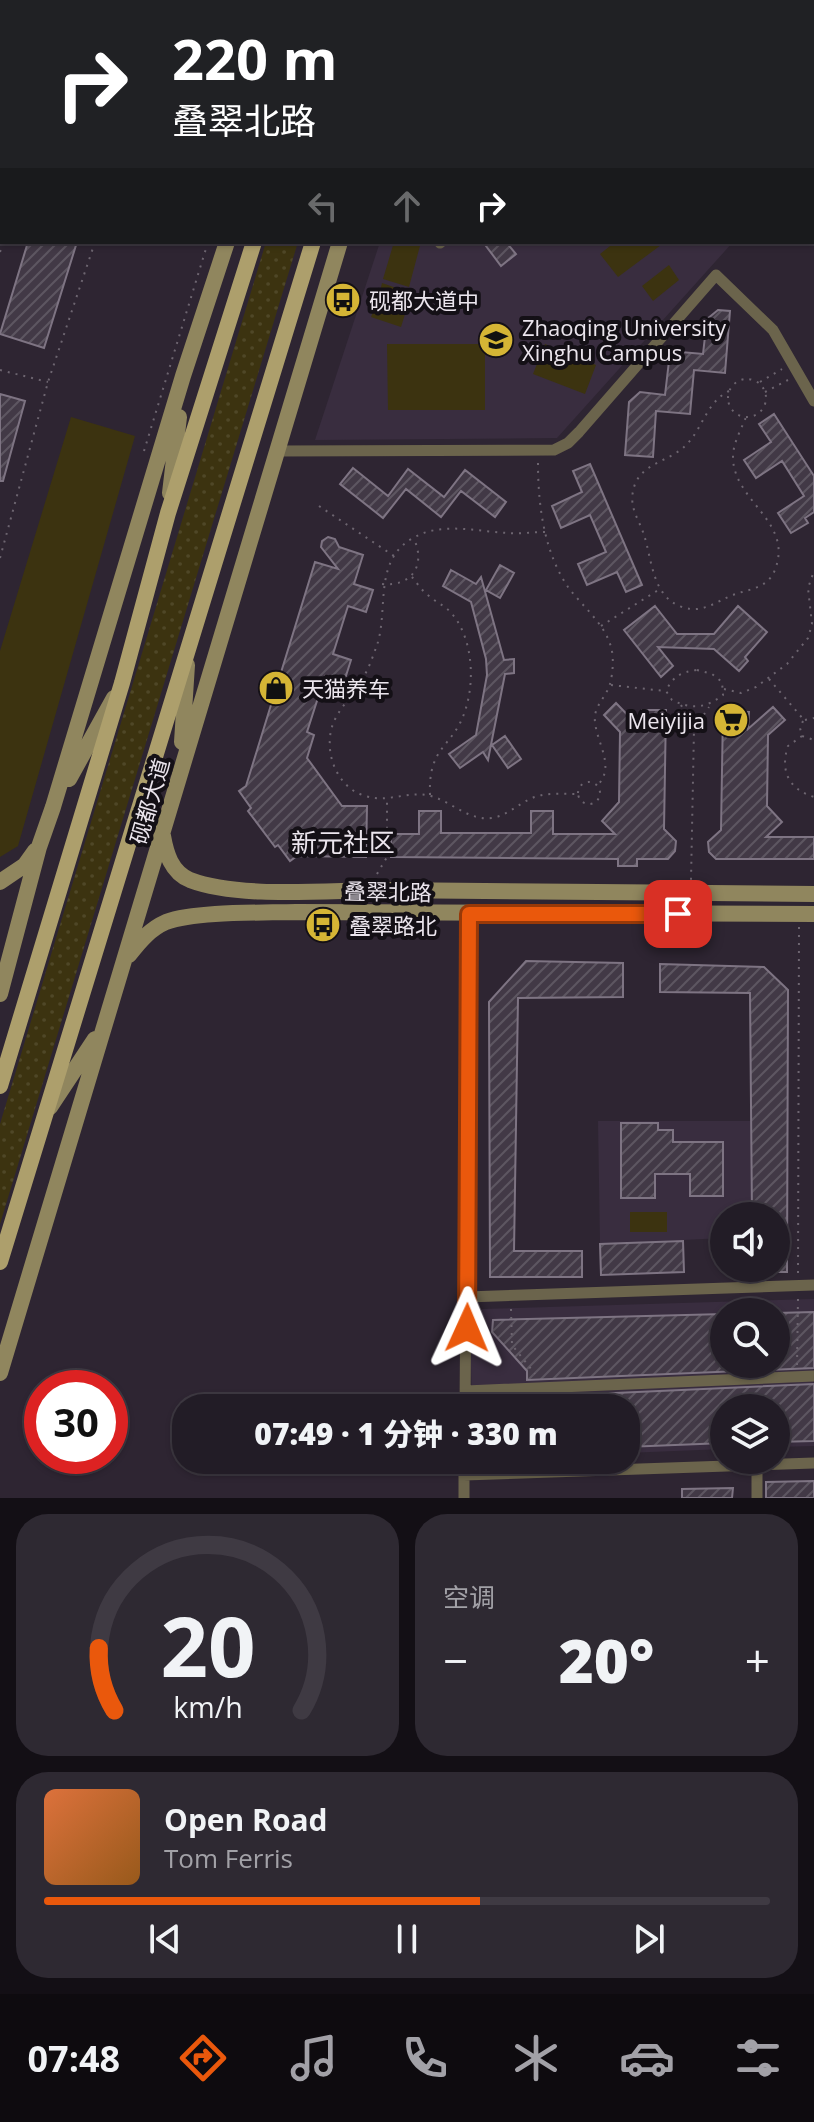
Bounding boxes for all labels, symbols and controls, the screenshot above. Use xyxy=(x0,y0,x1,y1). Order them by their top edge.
text: 220 m xyxy=(172,20,338,96)
icon: right xyxy=(40,32,144,136)
text: 叠翠北路 xyxy=(172,96,316,145)
icon: left xyxy=(301,184,345,228)
icon: ahead xyxy=(385,184,429,228)
icon: right xyxy=(469,184,513,228)
bus stop icon: 砚都大道中 xyxy=(324,281,362,319)
place label: 砚都大道中 xyxy=(369,285,479,315)
place label: Zhaoqing University Xinghu Campus xyxy=(522,312,727,367)
school or university icon: Zhaoqing University Xinghu Campus xyxy=(477,321,515,359)
shop icon: 天猫养车 xyxy=(257,669,295,707)
place label: 天猫养车 xyxy=(302,673,390,703)
supermarket icon: Meiyijia xyxy=(712,701,750,739)
place label: Meiyijia xyxy=(627,705,705,735)
street label: 砚都大道 xyxy=(122,755,176,847)
district label: 新元社区 xyxy=(291,824,395,860)
street label: 叠翠北路 xyxy=(344,875,432,907)
pin xyxy=(644,880,712,948)
icon: arrive xyxy=(656,892,700,936)
bus stop icon: 叠翠路北 xyxy=(304,906,342,944)
place label: 叠翠路北 xyxy=(349,910,437,940)
map controls xyxy=(710,1202,790,1474)
button: sound xyxy=(710,1202,790,1282)
position arrow xyxy=(425,1286,509,1370)
button: search xyxy=(710,1298,790,1378)
speed limit sign: 30 xyxy=(24,1370,128,1474)
button: layers xyxy=(710,1394,790,1474)
text: 07:49 · 1 分钟 · 330 m xyxy=(254,1413,558,1454)
text: 空调 xyxy=(443,1579,495,1615)
text: 20 xyxy=(160,1588,255,1701)
text: 20° xyxy=(559,1619,654,1701)
text: − xyxy=(443,1630,468,1690)
text: + xyxy=(745,1630,770,1690)
text: km/h xyxy=(173,1687,242,1726)
text: Open Road xyxy=(164,1799,328,1840)
text: Tom Ferris xyxy=(164,1840,293,1876)
icon: previous xyxy=(143,1917,187,1961)
icon: pause xyxy=(385,1917,429,1961)
icon: next xyxy=(627,1917,671,1961)
icon: directions xyxy=(175,2030,231,2086)
icon: music xyxy=(286,2030,342,2086)
icon: phone xyxy=(397,2030,453,2086)
icon: climate xyxy=(508,2030,564,2086)
icon: car xyxy=(619,2030,675,2086)
icon: filters xyxy=(730,2030,786,2086)
text: 07:48 xyxy=(28,2034,120,2083)

